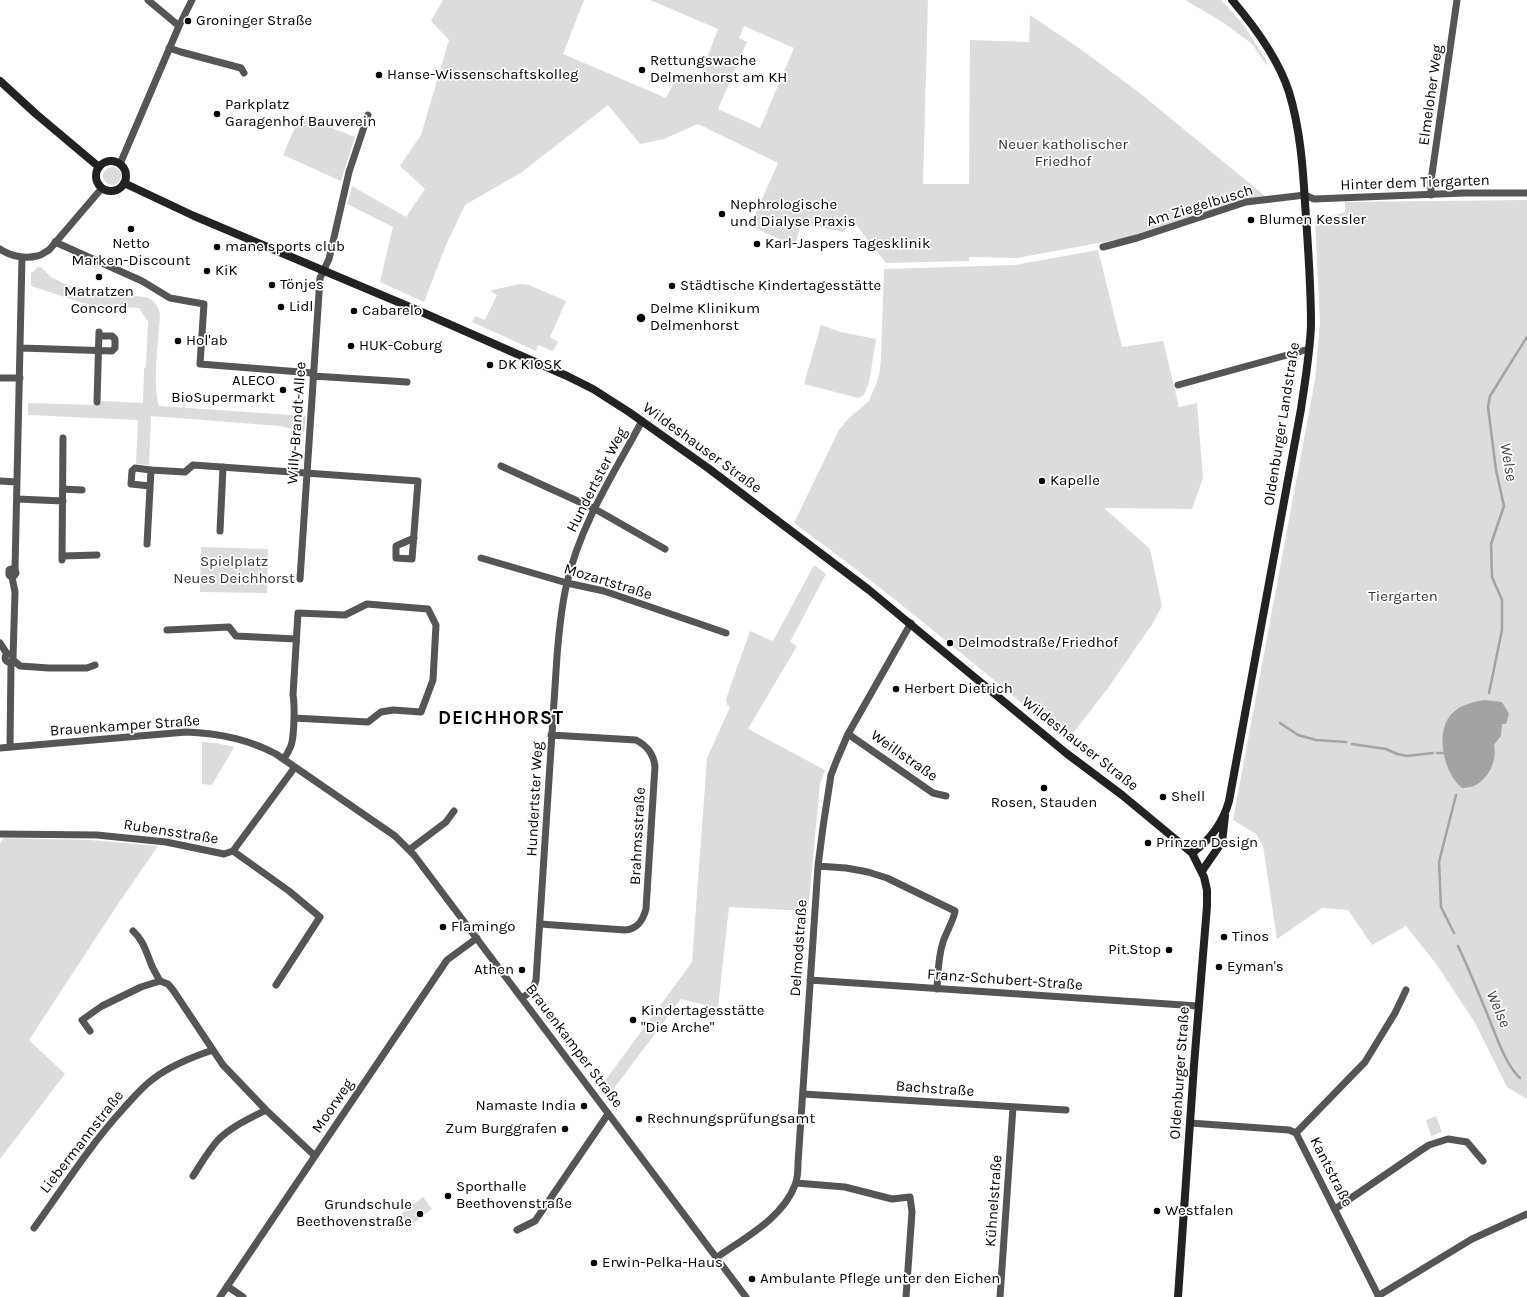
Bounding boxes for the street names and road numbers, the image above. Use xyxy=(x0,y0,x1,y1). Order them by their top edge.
street label: Elmeloher Weg xyxy=(1415,43,1447,147)
street label: Hinter dem Tiergarten xyxy=(1340,171,1490,195)
street label: Am Ziegelbusch xyxy=(1145,181,1255,231)
street label: Oldenburger Landstraße xyxy=(1260,341,1304,507)
street label: Willy-Brandt-Allee xyxy=(284,361,310,485)
street label: Wildeshauser Straße xyxy=(639,399,765,497)
street label: Hundertster Weg xyxy=(563,425,631,535)
street label: Mozartstraße xyxy=(562,560,654,604)
street label: Wildeshauser Straße xyxy=(1018,693,1142,795)
street label: Brauenkamper Straße xyxy=(49,712,201,740)
street label: Weillstraße xyxy=(867,726,941,786)
street label: Hundertster Weg xyxy=(523,741,547,857)
street label: Brahmsstraße xyxy=(626,787,650,885)
street label: Rubensstraße xyxy=(122,816,220,848)
street label: Delmodstraße xyxy=(787,899,811,997)
street label: Franz-Schubert-Straße xyxy=(927,966,1083,994)
street label: Brauenkamper Straße xyxy=(522,981,626,1111)
street label: Oldenburger Straße xyxy=(1166,1006,1194,1140)
street label: Moorweg xyxy=(308,1075,358,1137)
street label: Bachstraße xyxy=(895,1077,975,1101)
street label: Liebermannstraße xyxy=(36,1087,128,1197)
street label: Kantstraße xyxy=(1306,1134,1356,1210)
street label: Kühnelstraße xyxy=(982,1154,1006,1248)

